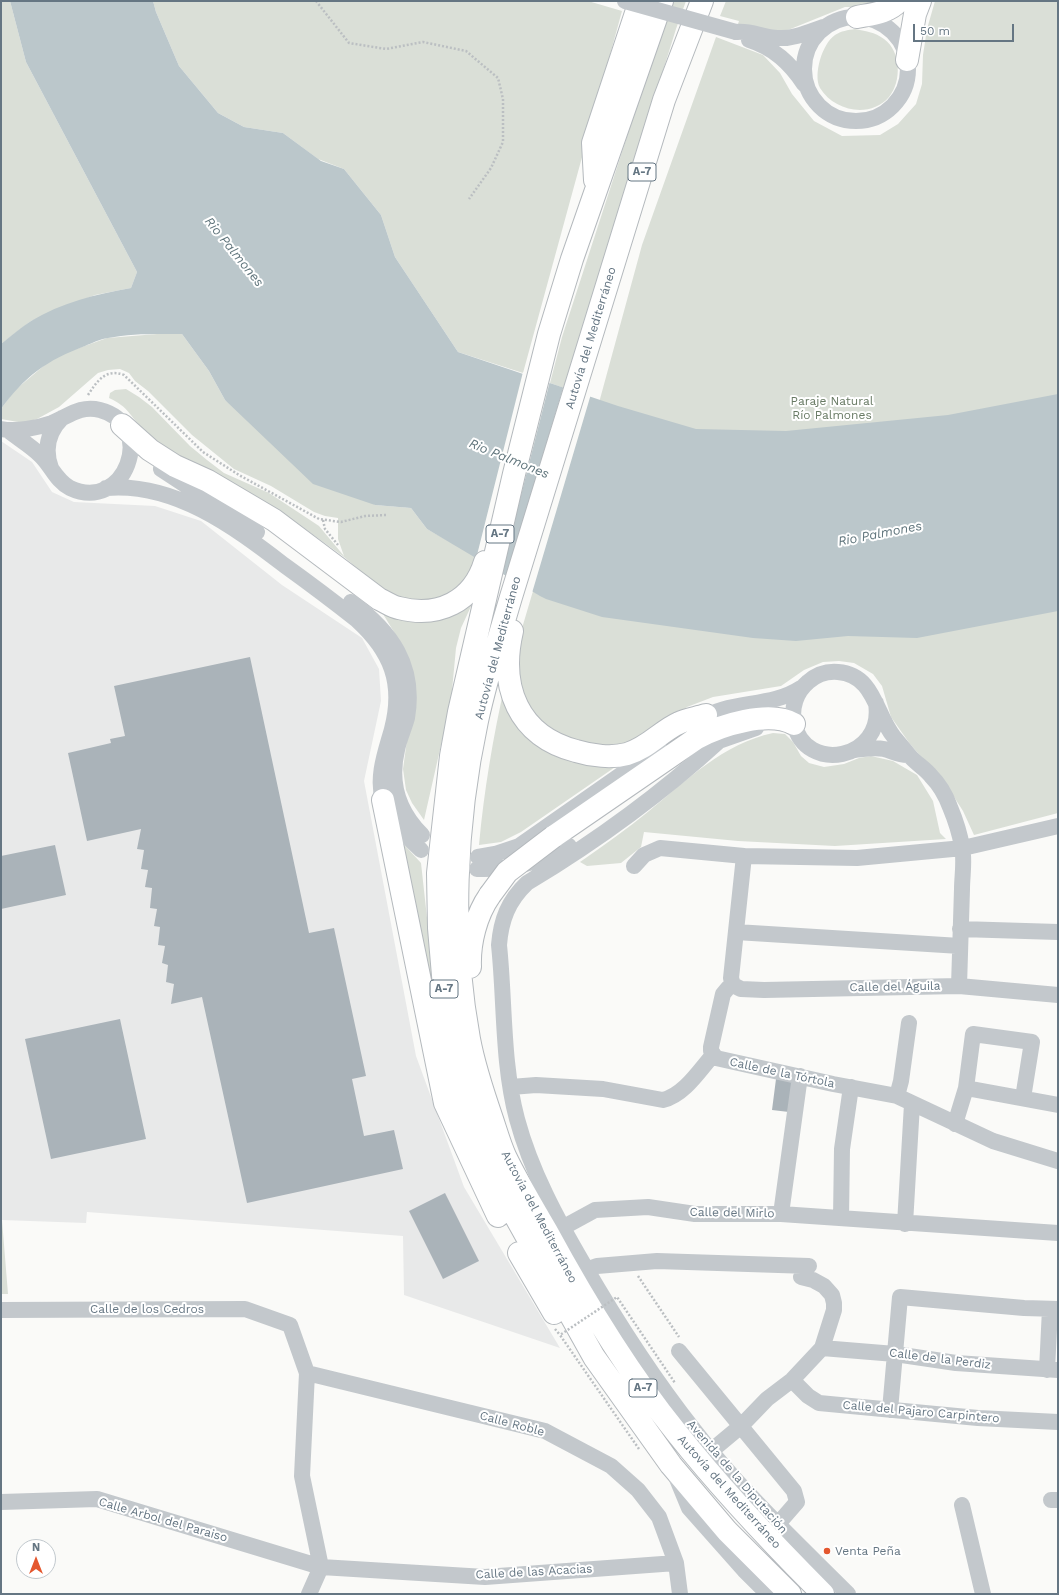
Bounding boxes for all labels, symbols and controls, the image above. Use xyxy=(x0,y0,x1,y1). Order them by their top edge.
scale bar xyxy=(915,16,1016,42)
text: 50 m xyxy=(920,24,950,38)
road number: A-7 xyxy=(628,163,656,181)
water label: Rio Palmones xyxy=(201,214,267,290)
street label: Autovía del Mediterráneo xyxy=(563,265,619,411)
park label: Paraje Natural Río Palmones xyxy=(791,394,873,422)
water label: Rio Palmones xyxy=(467,436,551,482)
water label: Rio Palmones xyxy=(837,518,923,550)
road number: A-7 xyxy=(486,525,514,543)
street label: Autovía del Mediterráneo xyxy=(472,575,524,721)
street label: Calle del Águila xyxy=(849,979,941,995)
road number: A-7 xyxy=(430,980,458,998)
street label: Calle de la Tórtola xyxy=(728,1055,836,1091)
street label: Autovía del Mediterráneo xyxy=(498,1148,580,1286)
street label: Calle del Mirlo xyxy=(689,1205,775,1221)
street label: Calle de los Cedros xyxy=(90,1302,204,1316)
street label: Calle de la Perdiz xyxy=(888,1346,992,1372)
road number: A-7 xyxy=(629,1379,657,1397)
street label: Calle del Pajaro Carpintero xyxy=(842,1398,1000,1426)
street label: Calle Roble xyxy=(478,1408,546,1440)
street label: Avenida de la Diputación xyxy=(684,1417,790,1537)
street label: Autovía del Mediterráneo xyxy=(674,1432,784,1552)
street label: Calle Arbol del Paraiso xyxy=(97,1495,229,1545)
north arrow xyxy=(16,1539,56,1579)
text: N xyxy=(32,1541,40,1554)
place label: Venta Peña xyxy=(835,1544,901,1558)
marker: Venta Peña xyxy=(822,1546,832,1556)
street label: Calle de las Acacias xyxy=(475,1562,593,1582)

